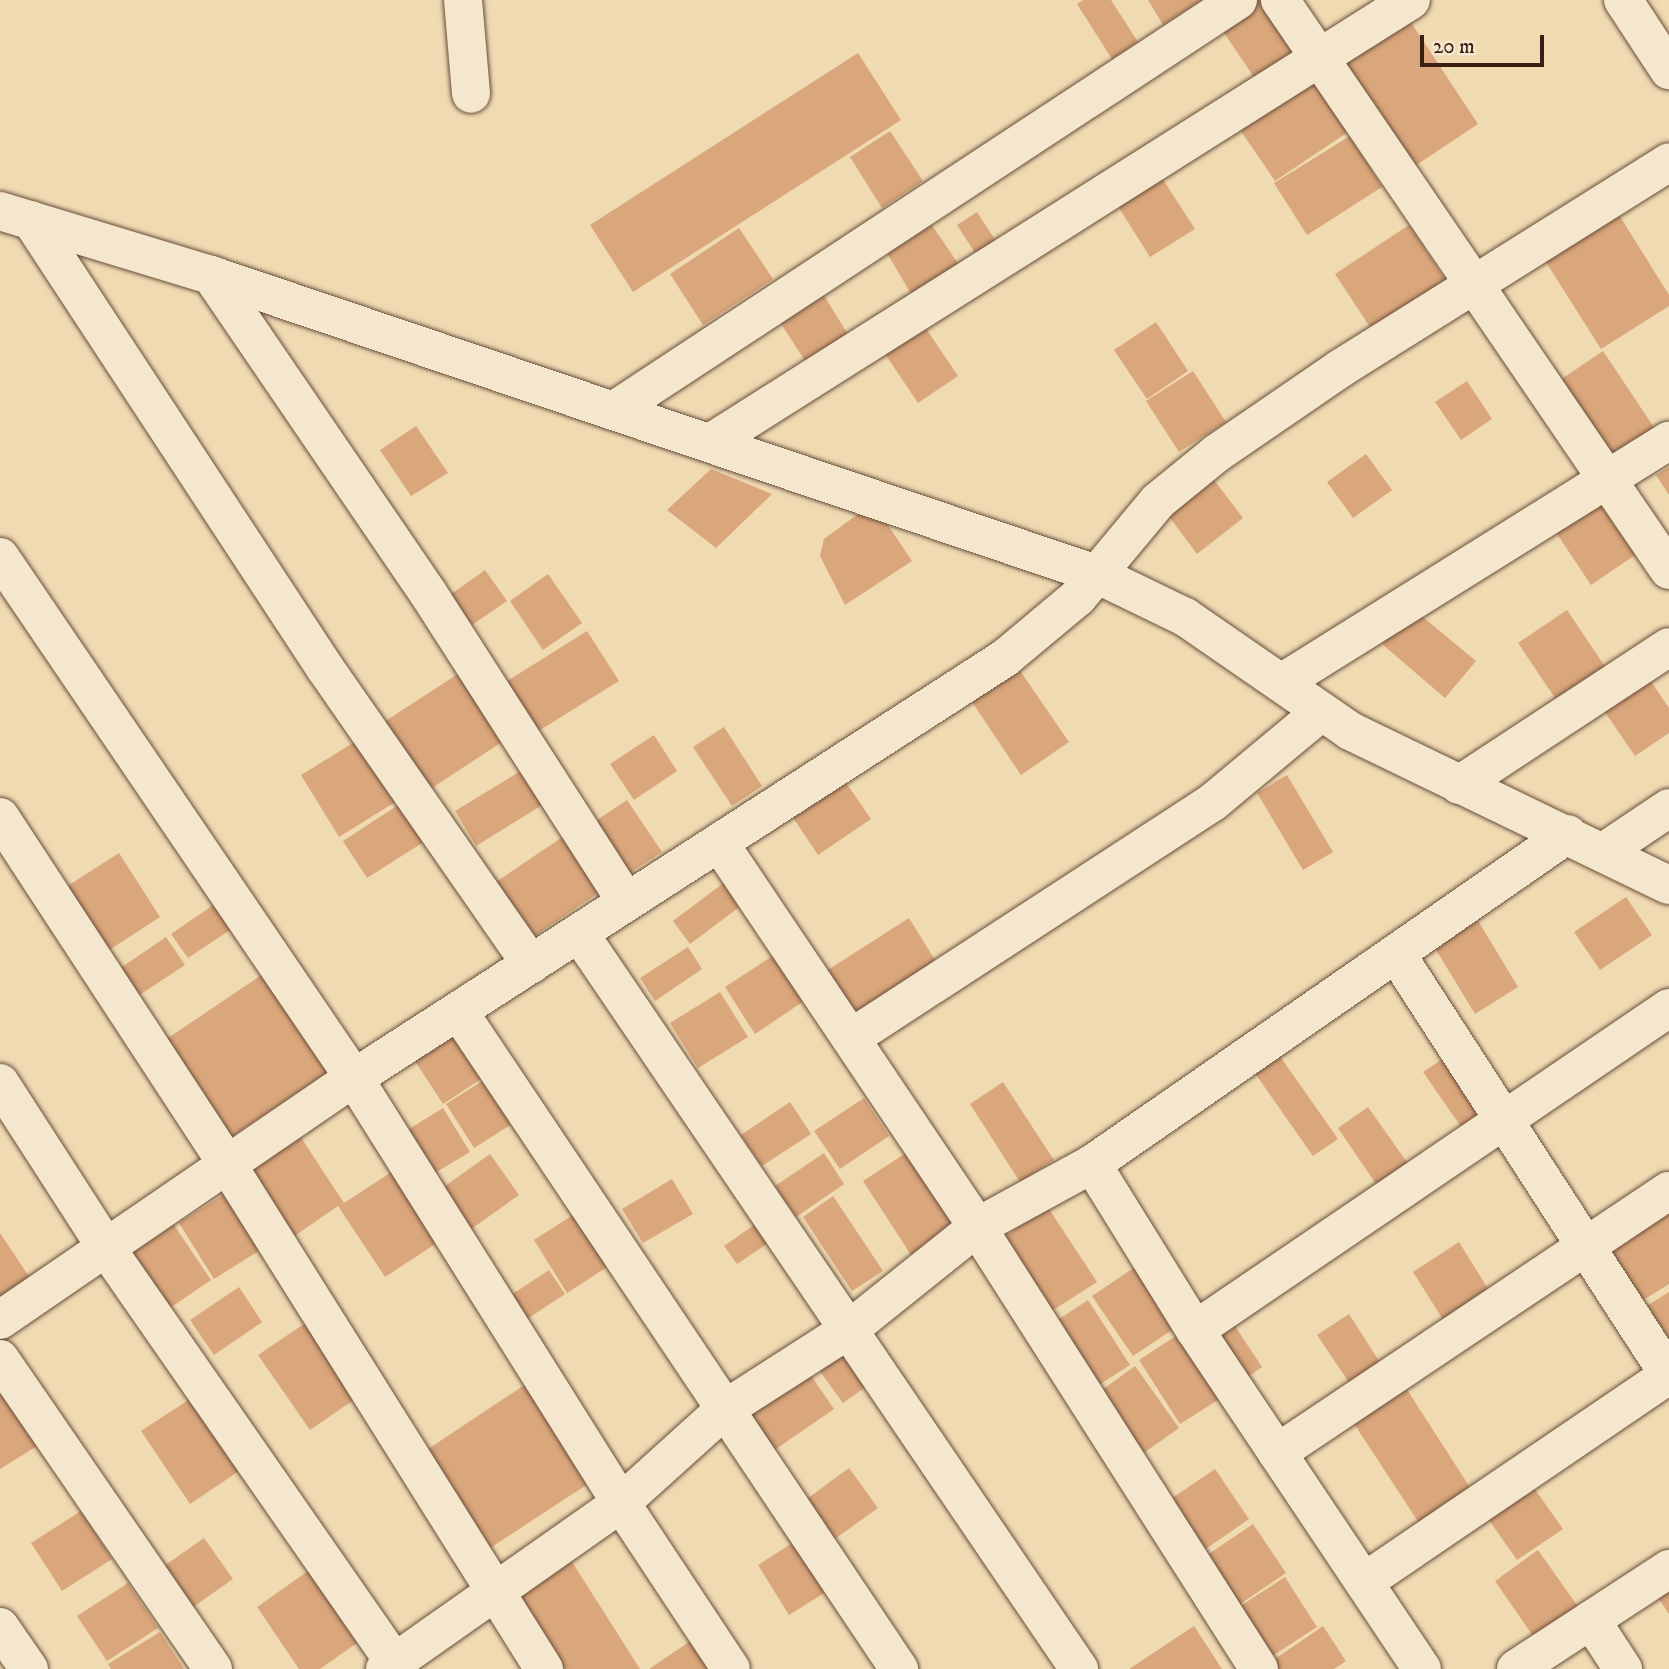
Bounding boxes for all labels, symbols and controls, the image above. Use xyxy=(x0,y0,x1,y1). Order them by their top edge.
scale bar xyxy=(1424,21,1548,65)
text: 20 m xyxy=(1433,34,1475,60)

